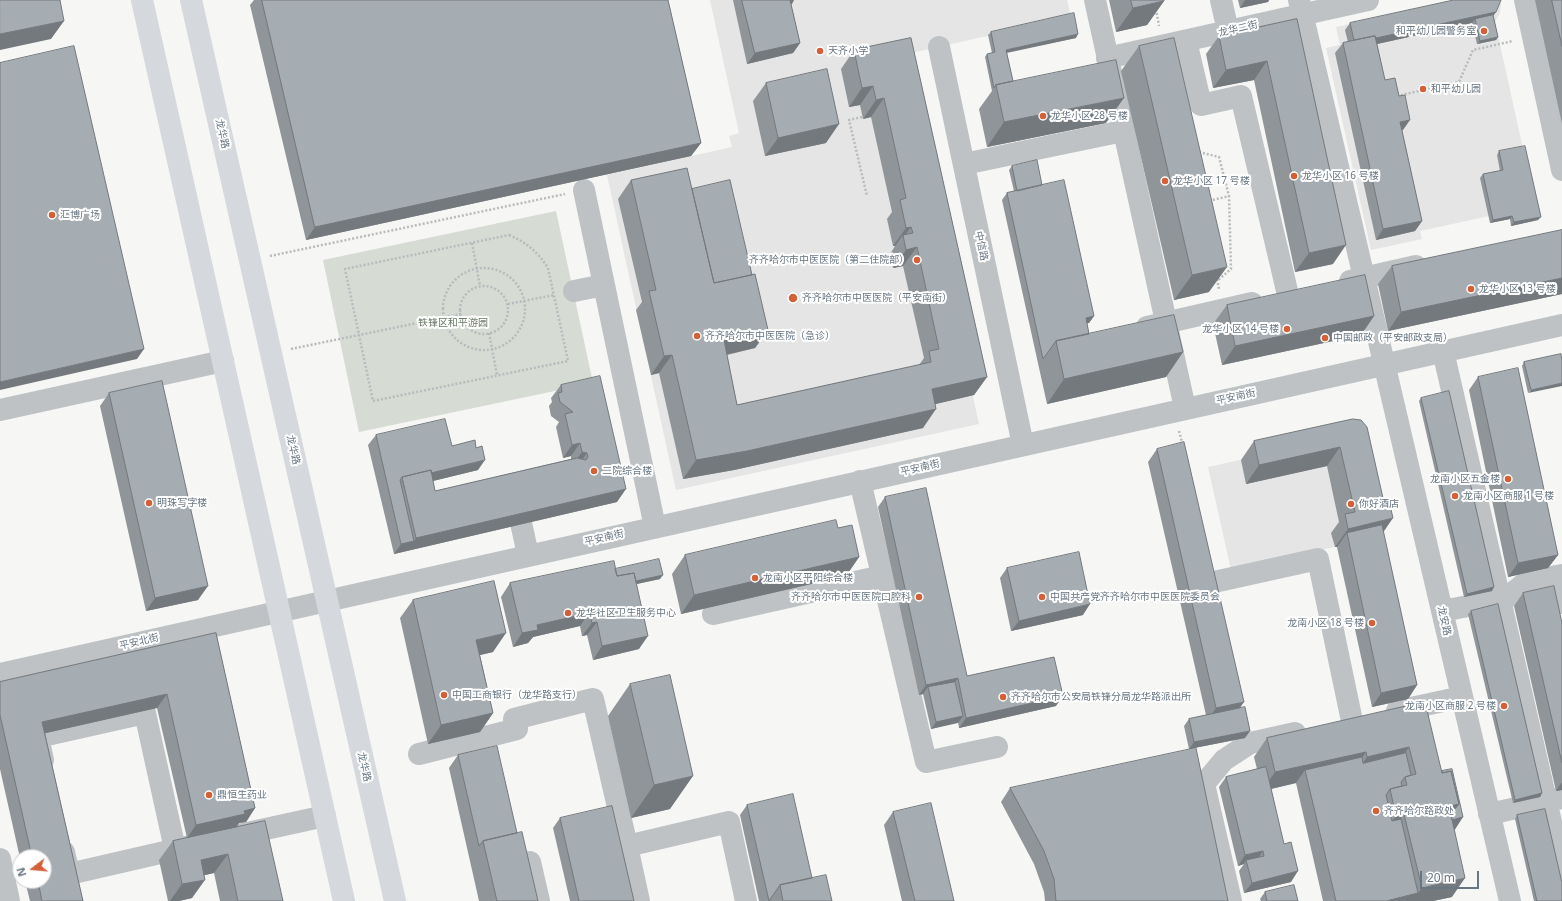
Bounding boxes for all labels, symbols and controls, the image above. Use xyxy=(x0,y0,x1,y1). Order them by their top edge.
street label: 龙华二街 xyxy=(1217,19,1259,39)
place label: 和平幼儿园警务室 xyxy=(1396,25,1476,37)
marker: 和平幼儿园警务室 xyxy=(1479,26,1489,36)
place label: 天齐小学 xyxy=(828,45,868,57)
marker: 天齐小学 xyxy=(815,46,825,56)
place label: 和平幼儿园 xyxy=(1431,83,1481,95)
marker: 和平幼儿园 xyxy=(1418,84,1428,94)
place label: 龙华小区 28 号楼 xyxy=(1051,110,1128,122)
marker: 龙华小区 28 号楼 xyxy=(1038,111,1048,121)
street label: 龙华路 xyxy=(213,118,231,150)
place label: 龙华小区 16 号楼 xyxy=(1302,170,1379,182)
marker: 龙华小区 16 号楼 xyxy=(1289,171,1299,181)
place label: 龙华小区 17 号楼 xyxy=(1173,175,1250,187)
marker: 龙华小区 17 号楼 xyxy=(1160,176,1170,186)
place label: 汇博广场 xyxy=(60,209,100,221)
marker: 汇博广场 xyxy=(47,210,57,220)
street label: 中信路 xyxy=(972,230,990,262)
place label: 齐齐哈尔市中医医院（第二住院部） xyxy=(749,254,909,266)
marker: 齐齐哈尔市中医医院（第二住院部） xyxy=(912,255,922,265)
place label: 龙华小区 13 号楼 xyxy=(1479,283,1556,295)
marker: 龙华小区 13 号楼 xyxy=(1466,284,1476,294)
marker: 齐齐哈尔市中医医院（平安南街） xyxy=(787,292,799,304)
place label: 齐齐哈尔市中医医院（平安南街） xyxy=(802,292,952,304)
park label: 铁锋区和平游园 xyxy=(418,317,488,329)
place label: 龙华小区 14 号楼 xyxy=(1202,323,1279,335)
marker: 龙华小区 14 号楼 xyxy=(1282,324,1292,334)
place label: 齐齐哈尔市中医医院（急诊） xyxy=(705,330,835,342)
marker: 齐齐哈尔市中医医院（急诊） xyxy=(692,331,702,341)
place label: 中国邮政（平安邮政支局） xyxy=(1333,332,1453,344)
marker: 中国邮政（平安邮政支局） xyxy=(1320,333,1330,343)
street label: 平安南街 xyxy=(1215,387,1257,407)
street label: 龙华路 xyxy=(284,434,302,466)
street label: 平安南街 xyxy=(899,458,941,478)
place label: 二院综合楼 xyxy=(602,465,652,477)
marker: 二院综合楼 xyxy=(589,466,599,476)
place label: 龙南小区五金楼 xyxy=(1430,473,1500,485)
marker: 龙南小区五金楼 xyxy=(1503,474,1513,484)
place label: 龙南小区商服 1 号楼 xyxy=(1463,490,1554,502)
marker: 龙南小区商服 1 号楼 xyxy=(1450,491,1460,501)
place label: 明珠写字楼 xyxy=(157,497,207,509)
marker: 明珠写字楼 xyxy=(144,498,154,508)
place label: 你好酒店 xyxy=(1359,498,1399,510)
marker: 你好酒店 xyxy=(1346,499,1356,509)
street label: 平安南街 xyxy=(583,528,625,548)
place label: 龙南小区平阳综合楼 xyxy=(763,572,853,584)
marker: 龙南小区平阳综合楼 xyxy=(750,573,760,583)
place label: 齐齐哈尔市中医医院口腔科 xyxy=(791,591,911,603)
place label: 中国共产党齐齐哈尔市中医医院委员会 xyxy=(1050,591,1220,603)
marker: 齐齐哈尔市中医医院口腔科 xyxy=(914,592,924,602)
marker: 中国共产党齐齐哈尔市中医医院委员会 xyxy=(1037,592,1047,602)
street label: 龙安路 xyxy=(1435,605,1453,637)
place label: 龙华社区卫生服务中心 xyxy=(576,607,676,619)
marker: 龙华社区卫生服务中心 xyxy=(563,608,573,618)
place label: 龙南小区 18 号楼 xyxy=(1287,617,1364,629)
marker: 龙南小区 18 号楼 xyxy=(1367,618,1377,628)
street label: 平安北街 xyxy=(118,632,160,652)
place label: 中国工商银行（龙华路支行） xyxy=(452,689,582,701)
marker: 中国工商银行（龙华路支行） xyxy=(439,690,449,700)
place label: 齐齐哈尔市公安局铁锋分局龙华路派出所 xyxy=(1011,691,1191,703)
marker: 齐齐哈尔市公安局铁锋分局龙华路派出所 xyxy=(998,692,1008,702)
place label: 龙南小区商服 2 号楼 xyxy=(1405,700,1496,712)
marker: 龙南小区商服 2 号楼 xyxy=(1499,701,1509,711)
street label: 龙华路 xyxy=(355,751,373,783)
place label: 鼎恒生药业 xyxy=(217,789,267,801)
marker: 鼎恒生药业 xyxy=(204,790,214,800)
place label: 齐齐哈尔路政处 xyxy=(1384,805,1454,817)
marker: 齐齐哈尔路政处 xyxy=(1371,806,1381,816)
north arrow xyxy=(12,849,52,889)
scale bar xyxy=(1422,863,1481,889)
text: N xyxy=(13,866,29,879)
text: 20 m xyxy=(1427,869,1455,886)

